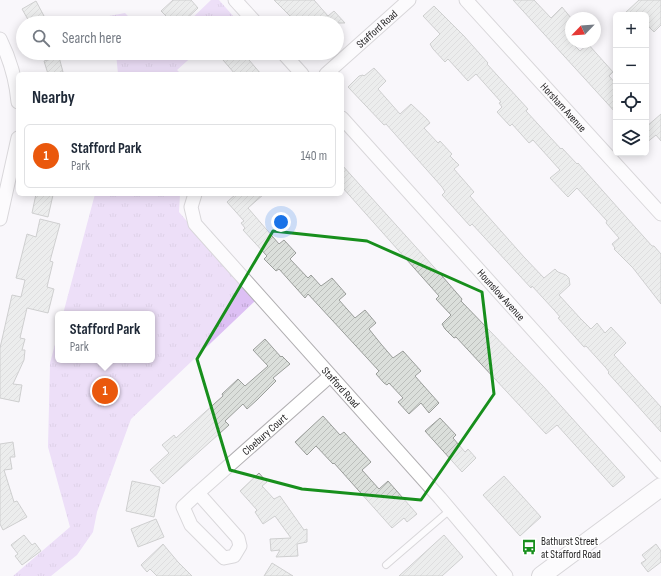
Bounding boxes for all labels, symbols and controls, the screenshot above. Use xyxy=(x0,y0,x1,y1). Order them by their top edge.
street label: Stafford Road xyxy=(354,7,400,50)
north arrow xyxy=(565,12,601,48)
map controls xyxy=(613,12,649,156)
button: + xyxy=(613,12,649,48)
search box xyxy=(16,16,344,60)
icon: search xyxy=(30,27,52,49)
text: Search here xyxy=(62,29,122,48)
button: − xyxy=(613,48,649,84)
street label: Horsham Avenue xyxy=(538,80,589,134)
button: locate xyxy=(613,84,649,120)
text: Nearby xyxy=(32,88,75,108)
button: layers xyxy=(613,120,649,156)
text: Stafford Park xyxy=(71,139,142,158)
text: 1 xyxy=(43,148,49,164)
text: 140 m xyxy=(301,148,327,164)
text: Park xyxy=(71,158,90,174)
your location xyxy=(271,212,291,232)
street label: Hounslow Avenue xyxy=(475,266,528,323)
popup xyxy=(55,311,155,363)
text: Stafford Park xyxy=(70,320,140,339)
text: Park xyxy=(70,339,89,355)
street label: Stafford Road xyxy=(319,364,363,411)
pin: 1 xyxy=(92,376,118,406)
street label: Cloebury Court xyxy=(239,410,290,458)
place label: Bathurst Street at Stafford Road xyxy=(541,535,601,561)
bus stop icon: Bathurst Street at Stafford Road xyxy=(520,538,538,556)

